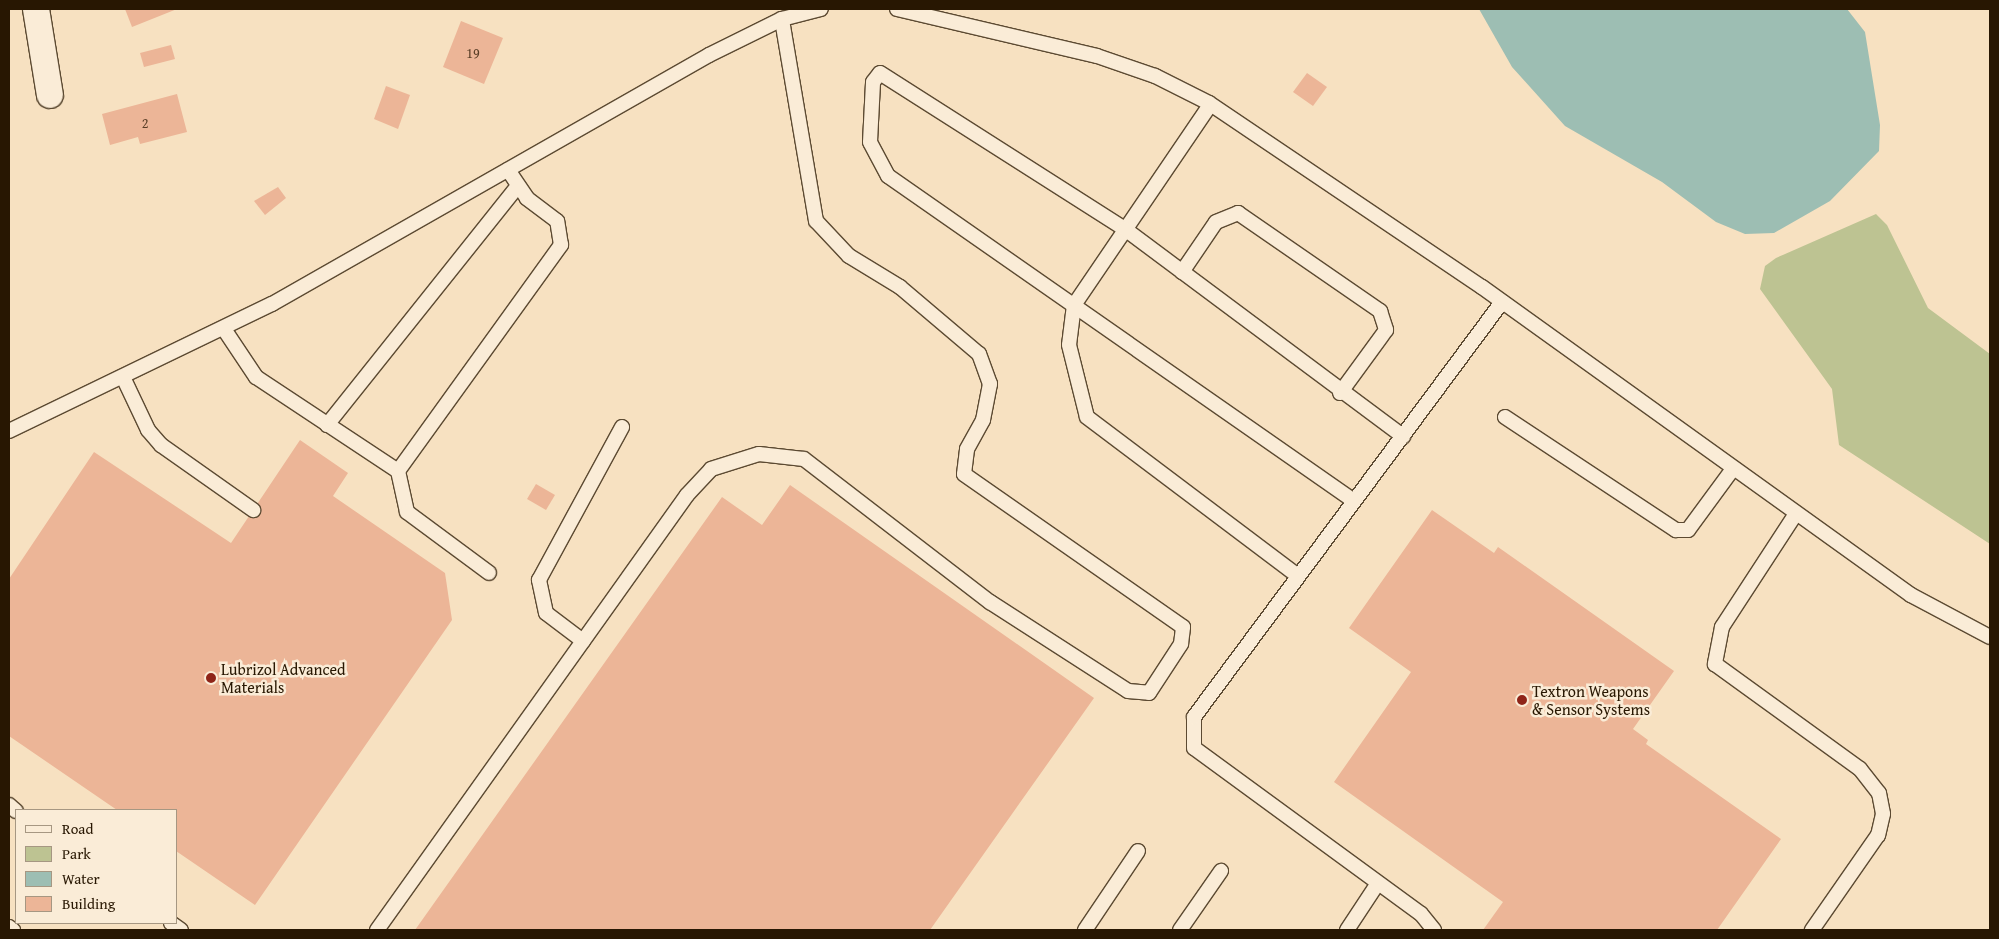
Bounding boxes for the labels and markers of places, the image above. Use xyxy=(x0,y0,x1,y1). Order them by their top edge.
place label: Lubrizol Advanced Materials xyxy=(221,659,346,697)
marker: Lubrizol Advanced Materials xyxy=(205,672,217,684)
place label: Textron Weapons & Sensor Systems xyxy=(1532,681,1650,719)
marker: Textron Weapons & Sensor Systems xyxy=(1516,694,1528,706)

